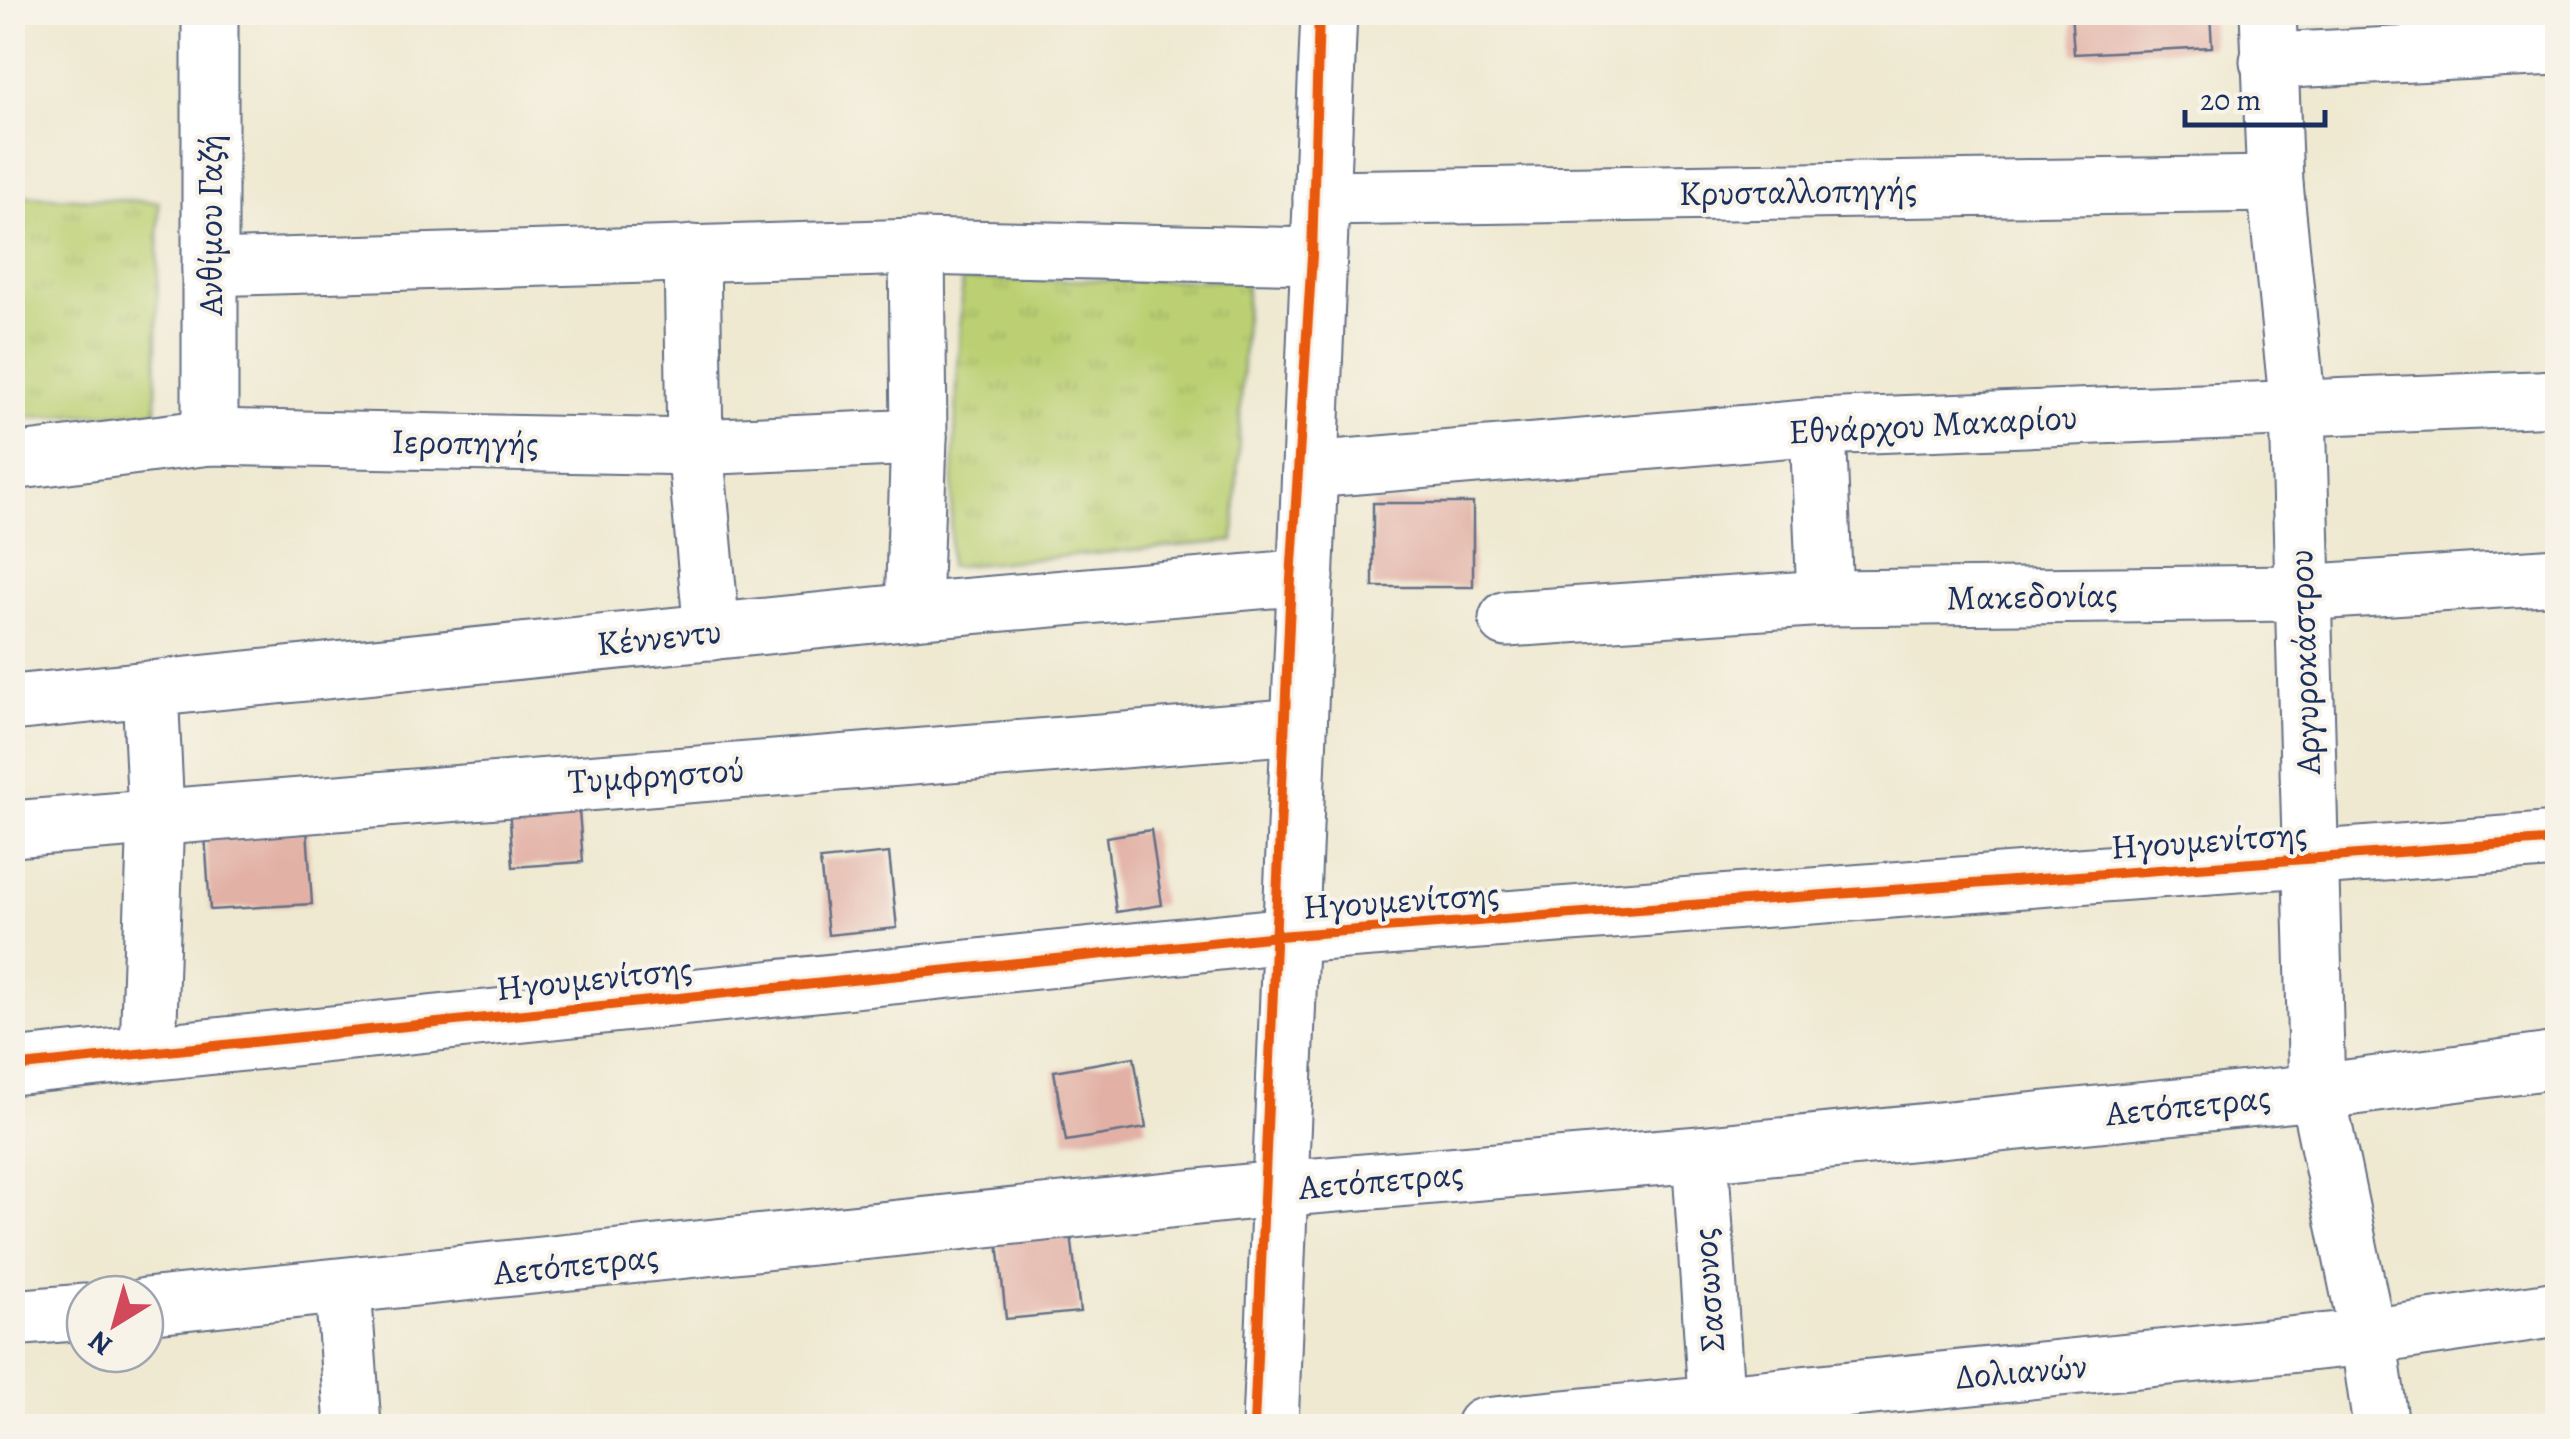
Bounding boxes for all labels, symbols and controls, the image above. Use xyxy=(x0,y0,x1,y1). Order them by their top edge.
scale bar xyxy=(2185,65,2325,127)
text: 20 m xyxy=(2200,80,2261,120)
street label: Ανθίμου Γαζή xyxy=(186,134,234,317)
street label: Κρυσταλλοπηγής xyxy=(1678,165,1918,217)
street label: Εθνάρχου Μακαρίου xyxy=(1787,392,2079,456)
street label: Ιεροπηγής xyxy=(391,417,539,467)
street label: Αργυροκάστρου xyxy=(2276,549,2332,776)
street label: Μακεδονίας xyxy=(1946,571,2118,621)
street label: Κέννεντυ xyxy=(594,607,724,667)
street label: Τυμφρηστού xyxy=(566,745,746,805)
street label: Ηγουμενίτσης xyxy=(2109,809,2309,871)
street label: Ηγουμενίτσης xyxy=(1301,869,1501,931)
street label: Ηγουμενίτσης xyxy=(494,944,694,1012)
street label: Αετόπετρας xyxy=(2102,1072,2273,1138)
street label: Αετόπετρας xyxy=(1296,1149,1465,1211)
street label: Σασωνος xyxy=(1680,1227,1736,1353)
street label: Αετόπετρας xyxy=(490,1231,661,1297)
north arrow xyxy=(65,1274,165,1374)
text: N xyxy=(81,1322,120,1364)
street label: Δολιανών xyxy=(1953,1341,2089,1401)

